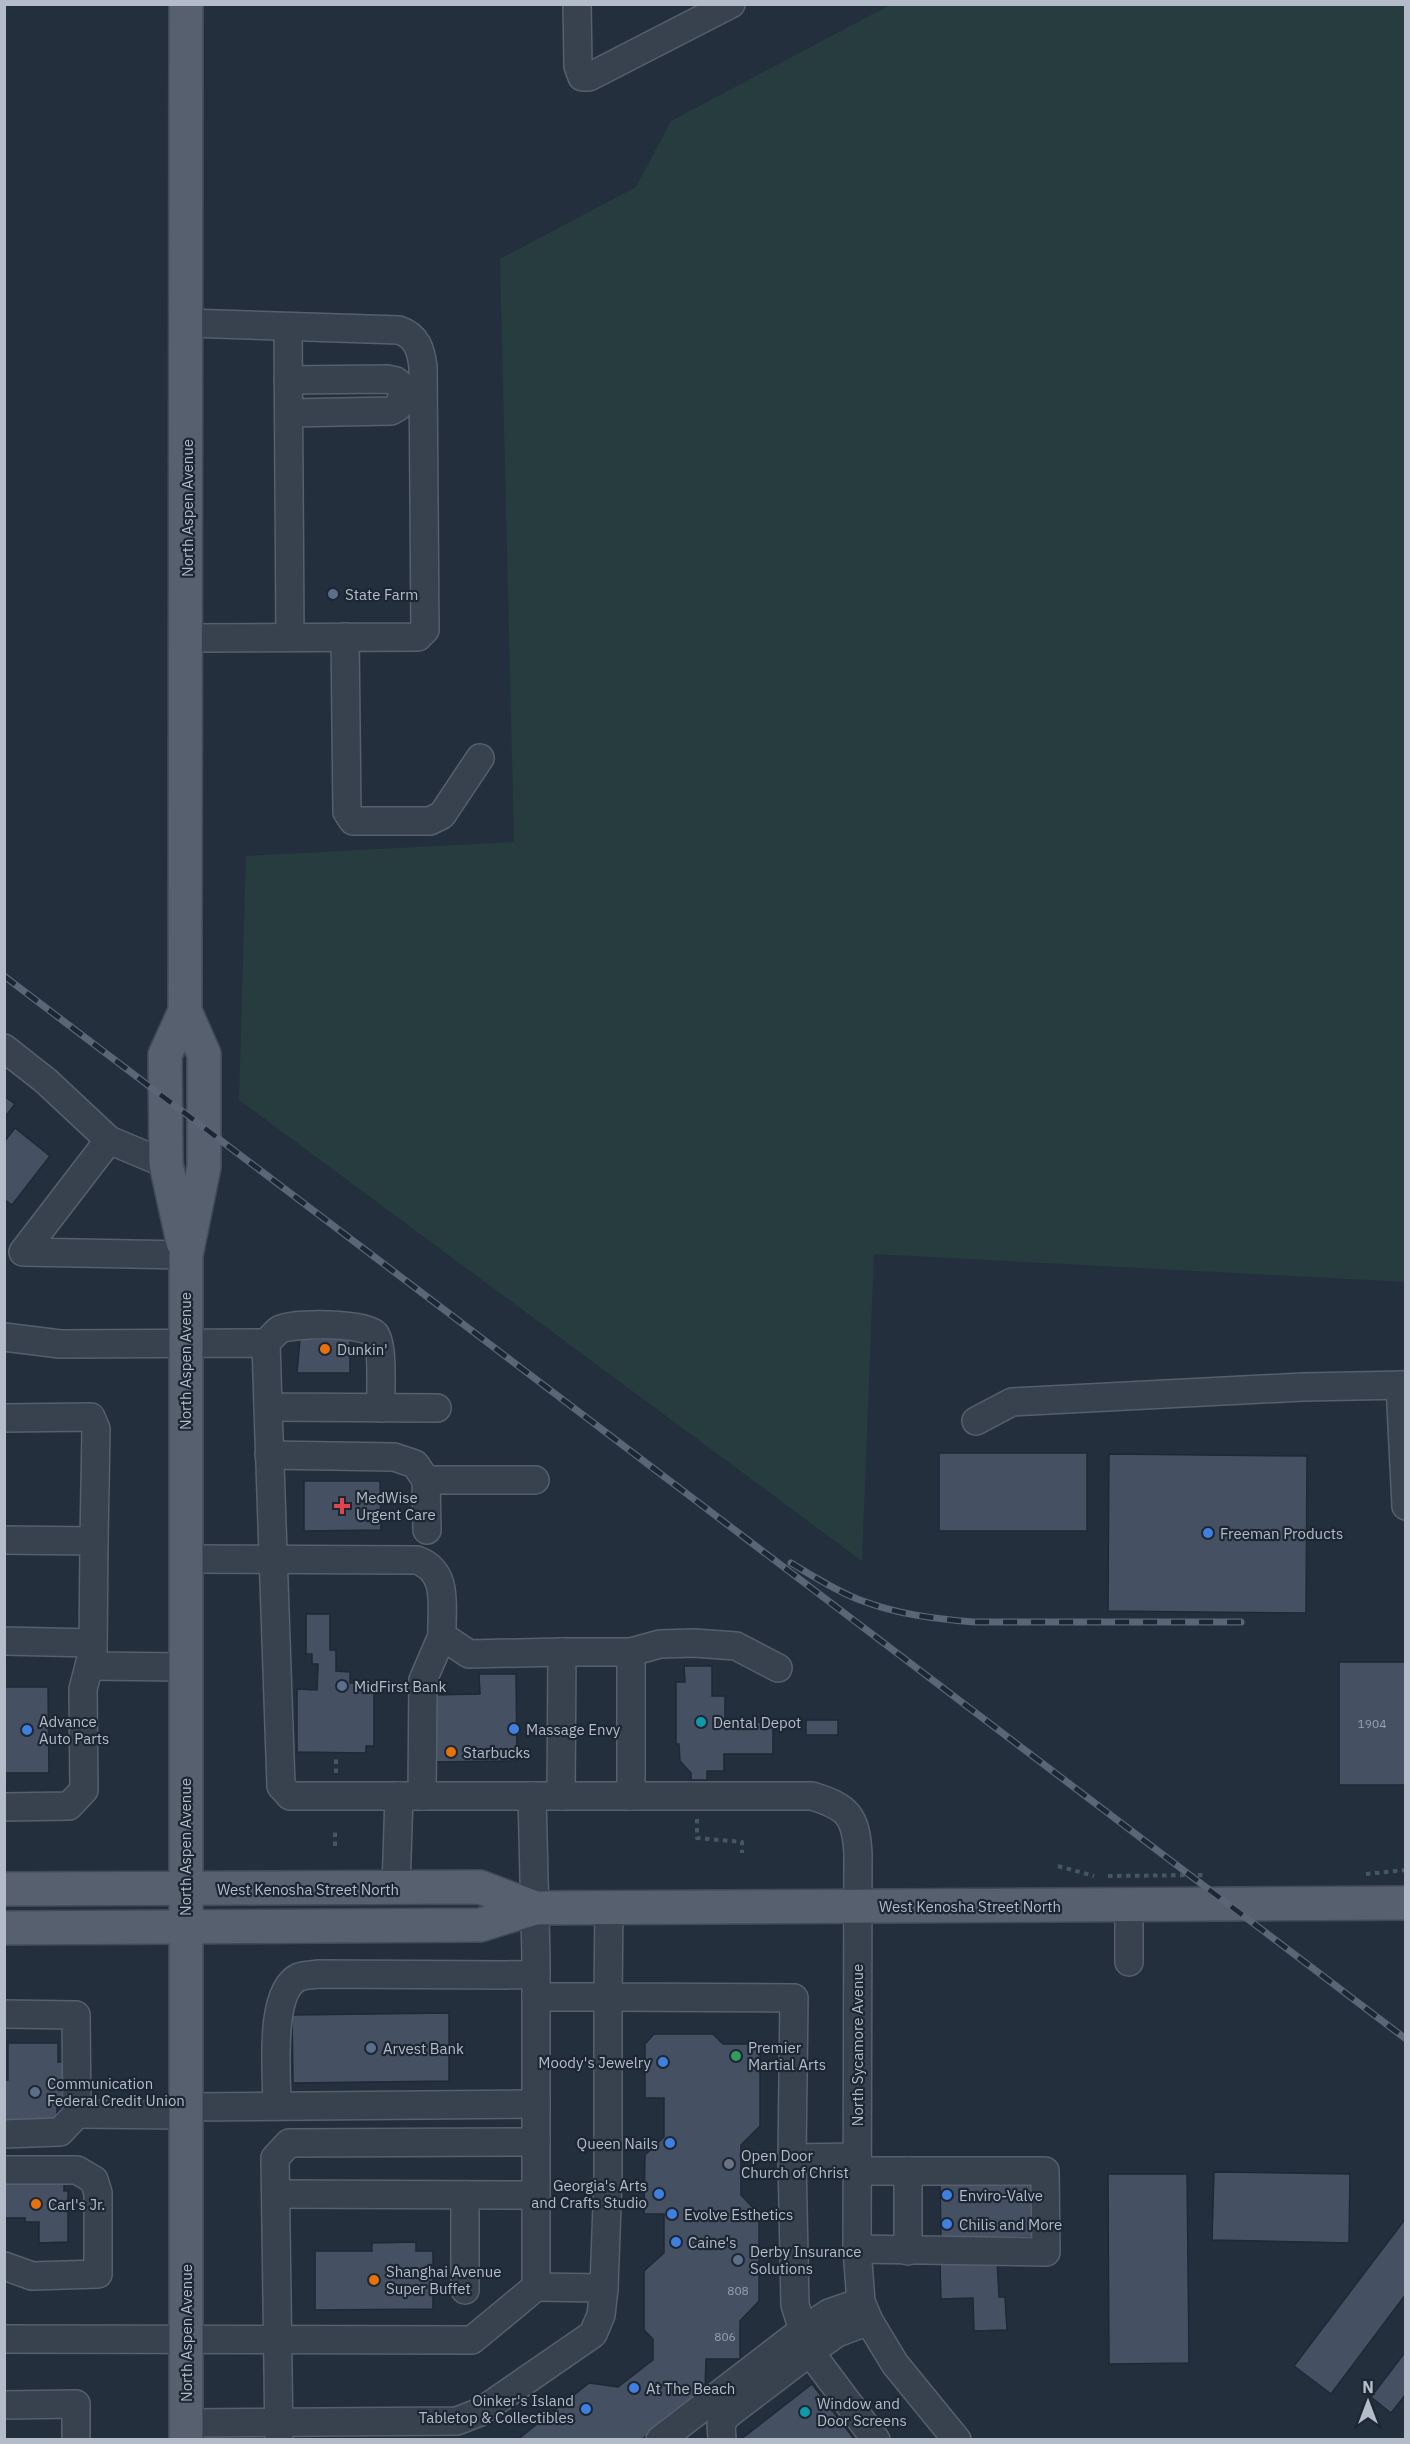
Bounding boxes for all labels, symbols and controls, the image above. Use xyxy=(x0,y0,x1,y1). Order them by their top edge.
street label: North Aspen Avenue xyxy=(178,439,197,577)
place label: State Farm xyxy=(345,585,418,604)
marker: State Farm xyxy=(326,587,340,601)
street label: North Aspen Avenue xyxy=(176,1292,195,1430)
place label: Dunkin' xyxy=(337,1340,388,1359)
marker: Dunkin' xyxy=(318,1342,332,1356)
place label: MedWise Urgent Care xyxy=(356,1488,436,1524)
marker: MedWise Urgent Care xyxy=(333,1497,351,1515)
place label: Freeman Products xyxy=(1220,1524,1343,1543)
marker: Freeman Products xyxy=(1201,1526,1215,1540)
place label: MidFirst Bank xyxy=(354,1677,447,1696)
marker: MidFirst Bank xyxy=(335,1679,349,1693)
place label: Advance Auto Parts xyxy=(39,1712,109,1748)
place label: Dental Depot xyxy=(713,1713,801,1732)
marker: Dental Depot xyxy=(694,1715,708,1729)
house number: 1904 xyxy=(1358,1716,1386,1731)
place label: Massage Envy xyxy=(526,1720,621,1739)
marker: Massage Envy xyxy=(507,1722,521,1736)
marker: Advance Auto Parts xyxy=(20,1723,34,1737)
place label: Starbucks xyxy=(463,1743,530,1762)
marker: Starbucks xyxy=(444,1745,458,1759)
street label: North Aspen Avenue xyxy=(176,1778,195,1916)
street label: West Kenosha Street North xyxy=(217,1880,399,1899)
street label: West Kenosha Street North xyxy=(879,1897,1061,1916)
street label: North Sycamore Avenue xyxy=(848,1964,867,2126)
place label: Premier Martial Arts xyxy=(748,2038,826,2074)
place label: Arvest Bank xyxy=(383,2039,464,2058)
marker: Arvest Bank xyxy=(364,2041,378,2055)
marker: Premier Martial Arts xyxy=(729,2049,743,2063)
place label: Moody's Jewelry xyxy=(538,2053,652,2072)
marker: Moody's Jewelry xyxy=(656,2055,670,2069)
place label: Communication Federal Credit Union xyxy=(47,2074,185,2110)
marker: Communication Federal Credit Union xyxy=(28,2085,42,2099)
place label: Queen Nails xyxy=(577,2134,658,2153)
marker: Queen Nails xyxy=(663,2136,677,2150)
place label: Open Door Church of Christ xyxy=(741,2146,849,2182)
marker: Open Door Church of Christ xyxy=(722,2157,736,2171)
place label: Georgia's Arts and Crafts Studio xyxy=(531,2176,647,2212)
place label: Enviro-Valve xyxy=(959,2186,1043,2205)
marker: Georgia's Arts and Crafts Studio xyxy=(652,2187,666,2201)
marker: Enviro-Valve xyxy=(940,2188,954,2202)
place label: Carl's Jr. xyxy=(48,2195,105,2214)
marker: Carl's Jr. xyxy=(29,2197,43,2211)
place label: Evolve Esthetics xyxy=(684,2205,793,2224)
marker: Evolve Esthetics xyxy=(665,2207,679,2221)
place label: Chilis and More xyxy=(959,2215,1062,2234)
marker: Chilis and More xyxy=(940,2217,954,2231)
place label: Caine's xyxy=(688,2233,736,2252)
marker: Caine's xyxy=(669,2235,683,2249)
place label: Derby Insurance Solutions xyxy=(750,2242,861,2278)
marker: Derby Insurance Solutions xyxy=(731,2253,745,2267)
place label: Shanghai Avenue Super Buffet xyxy=(386,2262,502,2298)
street label: North Aspen Avenue xyxy=(177,2264,196,2402)
marker: Shanghai Avenue Super Buffet xyxy=(367,2273,381,2287)
house number: 808 xyxy=(727,2283,749,2298)
house number: 806 xyxy=(714,2329,736,2344)
north arrow xyxy=(1338,2372,1398,2432)
text: N xyxy=(1362,2377,1374,2397)
place label: At The Beach xyxy=(646,2379,735,2398)
marker: At The Beach xyxy=(627,2381,641,2395)
place label: Oinker's Island Tabletop & Collectibles xyxy=(419,2391,574,2427)
place label: Window and Door Screens xyxy=(817,2394,907,2430)
marker: Oinker's Island Tabletop & Collectibles xyxy=(579,2402,593,2416)
marker: Window and Door Screens xyxy=(798,2405,812,2419)

